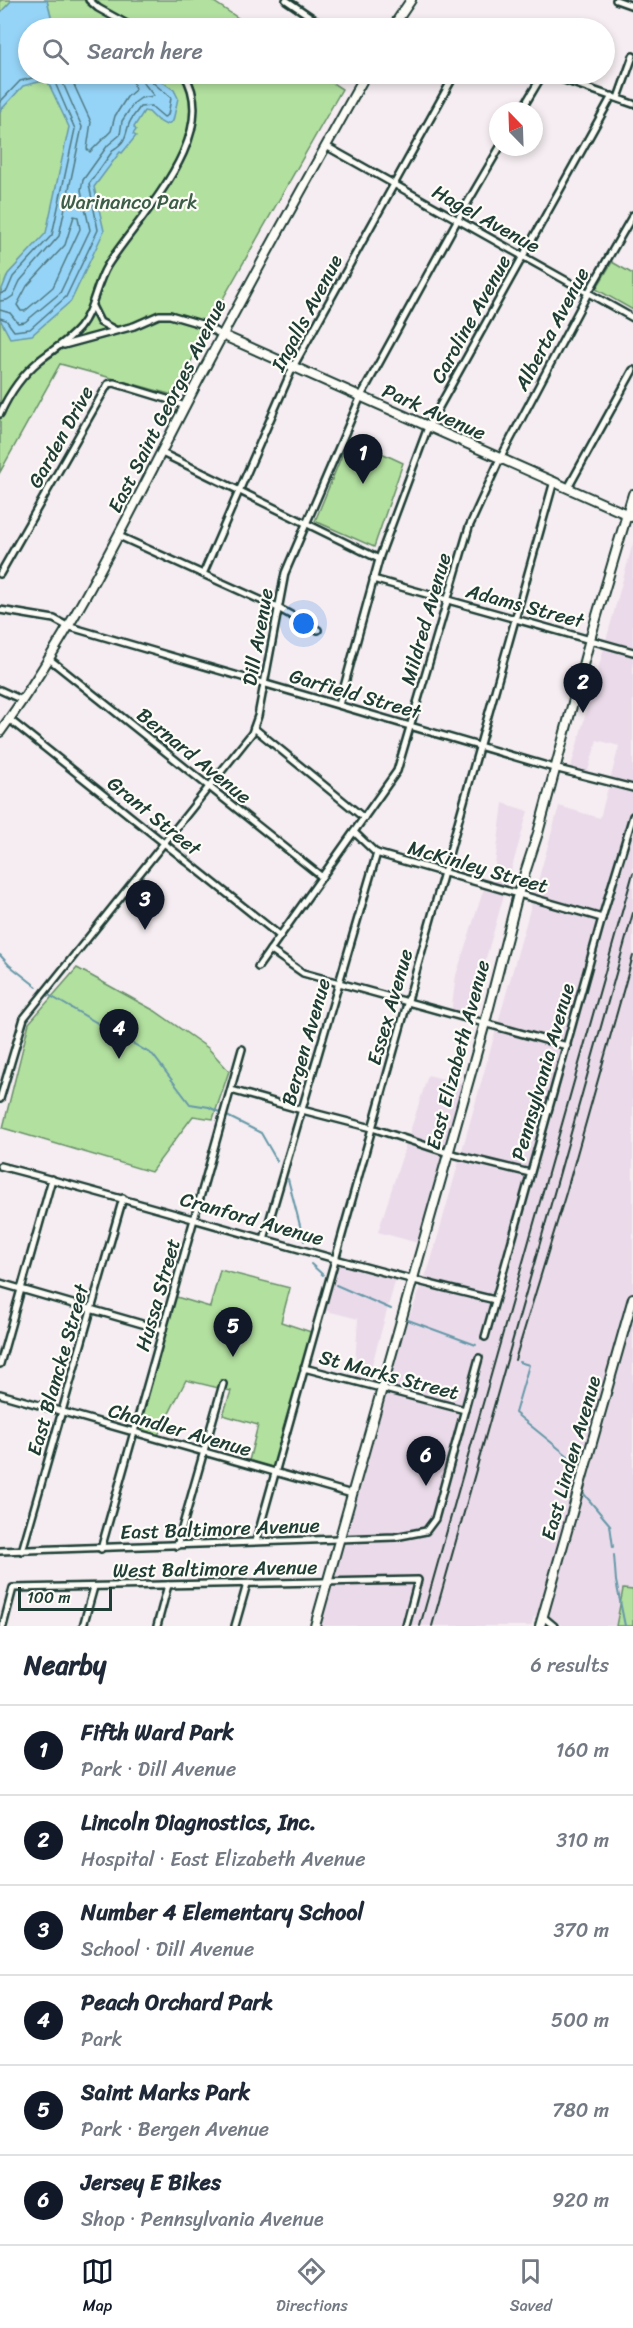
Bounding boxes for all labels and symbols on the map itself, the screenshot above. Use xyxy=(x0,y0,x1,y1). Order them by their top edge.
north arrow xyxy=(489,102,543,156)
street label: Hagel Avenue xyxy=(425,175,547,263)
park label: Warinanco Park xyxy=(60,185,198,220)
street label: Ingalls Avenue xyxy=(261,248,353,379)
street label: Caroline Avenue xyxy=(421,248,521,390)
street label: Alberta Avenue xyxy=(504,261,599,398)
street label: East Saint Georges Avenue xyxy=(98,292,236,519)
street label: Park Avenue xyxy=(376,374,492,450)
street label: Garden Drive xyxy=(18,379,104,495)
pin: 1 xyxy=(344,434,382,484)
street label: Mildred Avenue xyxy=(390,549,462,689)
street label: Adams Street xyxy=(461,573,589,639)
street label: Dill Avenue xyxy=(232,585,284,689)
your location xyxy=(289,609,318,638)
street label: Garfield Street xyxy=(285,659,426,730)
pin: 2 xyxy=(564,664,602,713)
street label: Bernard Avenue xyxy=(129,698,259,814)
street label: Grant Street xyxy=(99,767,210,866)
street label: McKinley Street xyxy=(404,830,553,904)
pin: 3 xyxy=(126,880,164,930)
street label: Essex Avenue xyxy=(357,945,423,1069)
street label: East Elizabeth Avenue xyxy=(416,956,500,1154)
street label: Bergen Avenue xyxy=(271,974,341,1110)
street label: Pennsylvania Avenue xyxy=(501,979,585,1165)
pin: 4 xyxy=(100,1010,138,1059)
street label: Cranford Avenue xyxy=(176,1182,328,1256)
street label: Hussa Street xyxy=(125,1234,191,1356)
street label: East Blancke Street xyxy=(17,1279,99,1460)
pin: 5 xyxy=(214,1308,252,1357)
street label: St Marks Street xyxy=(315,1339,463,1411)
street label: East Linden Avenue xyxy=(531,1371,611,1544)
street label: Chandler Avenue xyxy=(104,1393,256,1467)
pin: 6 xyxy=(406,1436,446,1486)
street label: East Baltimore Avenue xyxy=(119,1508,321,1550)
street label: West Baltimore Avenue xyxy=(112,1550,318,1588)
scale bar xyxy=(18,1584,112,1612)

